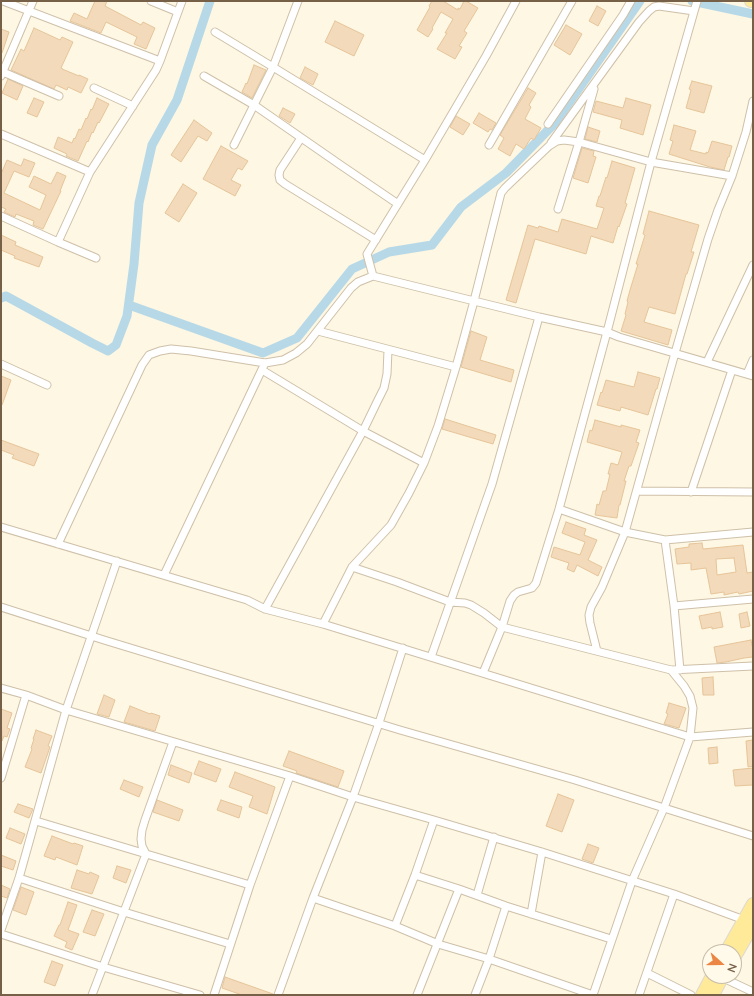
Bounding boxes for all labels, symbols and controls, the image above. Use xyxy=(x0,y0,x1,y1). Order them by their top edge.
north arrow xyxy=(702,944,742,984)
text: N xyxy=(724,962,740,974)

